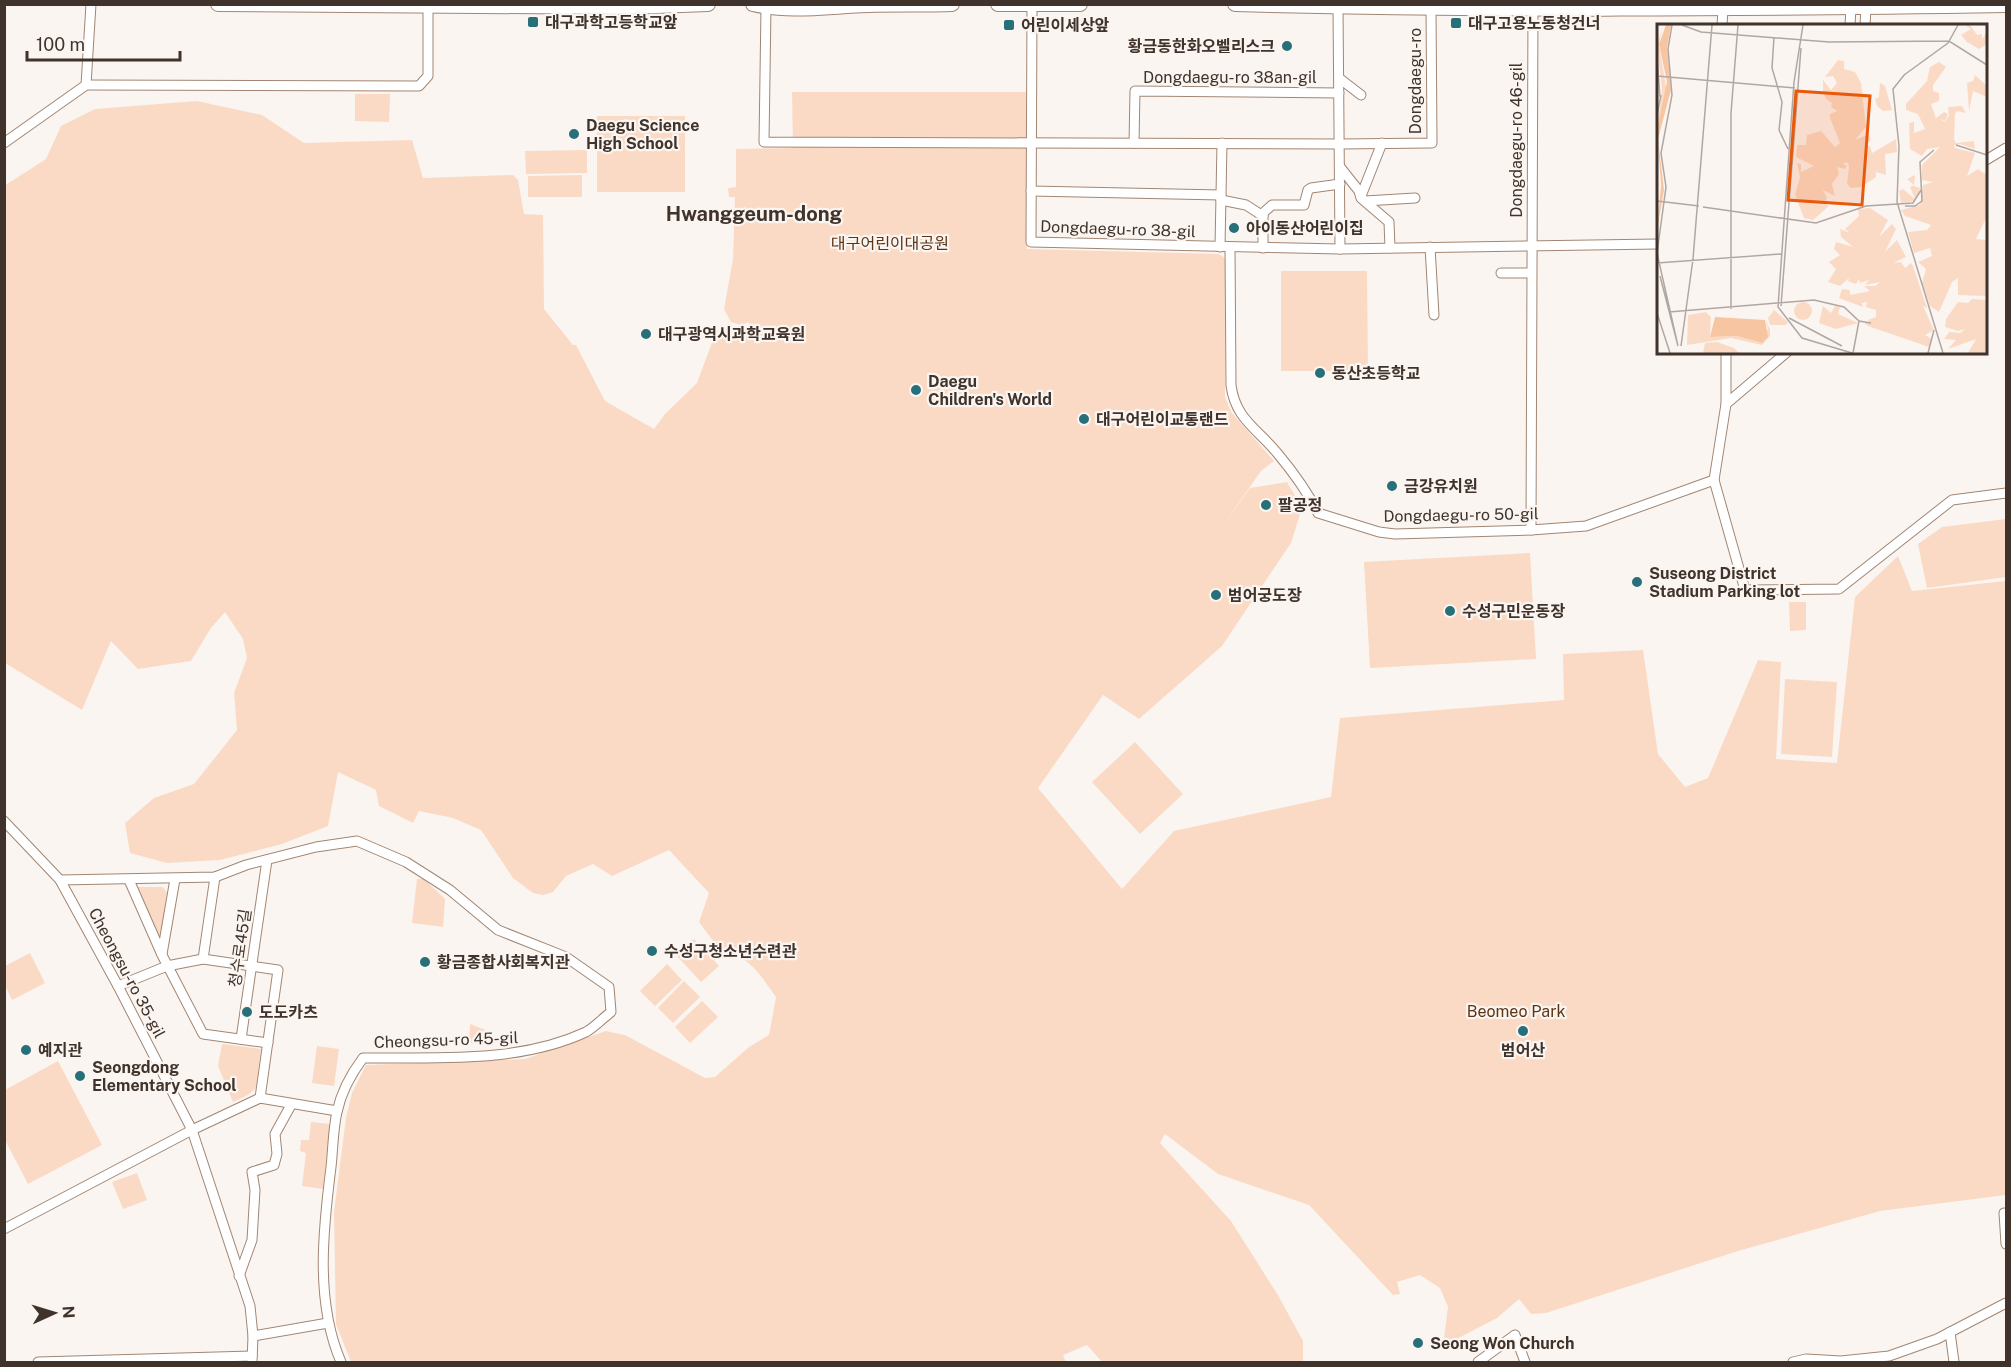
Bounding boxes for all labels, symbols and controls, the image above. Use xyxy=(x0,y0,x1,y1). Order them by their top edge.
place label: 대구과학고등학교앞 xyxy=(545,13,678,32)
place label: 대구고용노동청건너 xyxy=(1468,14,1600,33)
marker: 대구과학고등학교앞 xyxy=(526,15,540,29)
place label: 어린이세상앞 xyxy=(1021,16,1110,35)
marker: 대구고용노동청건너 xyxy=(1449,16,1463,30)
marker: 어린이세상앞 xyxy=(1002,18,1016,32)
scale bar xyxy=(27,24,180,62)
inset map xyxy=(1657,24,1987,354)
street label: Dongdaegu-ro xyxy=(1406,28,1425,134)
text: 100 m xyxy=(36,34,85,55)
place label: 황금동한화오벨리스크 xyxy=(1128,37,1275,56)
marker: 황금동한화오벨리스크 xyxy=(1280,39,1294,53)
street label: Dongdaegu-ro 46-gil xyxy=(1507,62,1526,218)
street label: Dongdaegu-ro 38an-gil xyxy=(1143,68,1317,87)
place label: Daegu Science High School xyxy=(586,116,699,153)
marker: Daegu Science High School xyxy=(567,127,581,141)
district label: Hwanggeum-dong xyxy=(666,202,843,226)
street label: Dongdaegu-ro 38-gil xyxy=(1040,217,1196,241)
place label: 아이동산어린이집 xyxy=(1246,219,1364,238)
marker: 아이동산어린이집 xyxy=(1227,221,1241,235)
park label: 대구어린이대공원 xyxy=(831,234,949,253)
place label: 대구광역시과학교육원 xyxy=(658,325,805,344)
marker: 대구광역시과학교육원 xyxy=(639,327,653,341)
place label: 동산초등학교 xyxy=(1332,364,1421,383)
marker: 동산초등학교 xyxy=(1313,366,1327,380)
place label: Daegu Children's World xyxy=(928,372,1052,409)
marker: Daegu Children's World xyxy=(909,383,923,397)
place label: 대구어린이교통랜드 xyxy=(1096,410,1229,429)
marker: 대구어린이교통랜드 xyxy=(1077,412,1091,426)
place label: 금강유치원 xyxy=(1404,477,1478,496)
marker: 금강유치원 xyxy=(1385,479,1399,493)
place label: 팔공정 xyxy=(1278,496,1322,515)
marker: 팔공정 xyxy=(1259,498,1273,512)
street label: Dongdaegu-ro 50-gil xyxy=(1383,504,1539,526)
place label: Suseong District Stadium Parking lot xyxy=(1649,564,1800,601)
marker: Suseong District Stadium Parking lot xyxy=(1630,575,1644,589)
place label: 범어궁도장 xyxy=(1228,586,1302,605)
marker: 범어궁도장 xyxy=(1209,588,1223,602)
place label: 수성구민운동장 xyxy=(1462,602,1565,621)
marker: 수성구민운동장 xyxy=(1443,604,1457,618)
street label: Cheongsu-ro 35-gil xyxy=(85,905,169,1042)
street label: 청수로45길 xyxy=(225,908,255,988)
place label: 수성구청소년수련관 xyxy=(664,942,797,961)
marker: 수성구청소년수련관 xyxy=(645,944,659,958)
place label: 황금종합사회복지관 xyxy=(437,953,570,972)
marker: 황금종합사회복지관 xyxy=(418,955,432,969)
park label: Beomeo Park xyxy=(1467,1002,1565,1021)
place label: 도도카츠 xyxy=(259,1003,318,1022)
marker: 도도카츠 xyxy=(240,1005,254,1019)
marker: 범어산 xyxy=(1516,1024,1530,1038)
street label: Cheongsu-ro 45-gil xyxy=(373,1028,519,1052)
place label: 예지관 xyxy=(38,1041,82,1060)
place label: 범어산 xyxy=(1501,1041,1545,1060)
marker: 예지관 xyxy=(19,1043,33,1057)
place label: Seongdong Elementary School xyxy=(92,1058,237,1095)
marker: Seongdong Elementary School xyxy=(73,1069,87,1083)
north arrow xyxy=(24,1283,84,1343)
text: N xyxy=(59,1305,78,1319)
place label: Seong Won Church xyxy=(1430,1334,1575,1353)
marker: Seong Won Church xyxy=(1411,1336,1425,1350)

